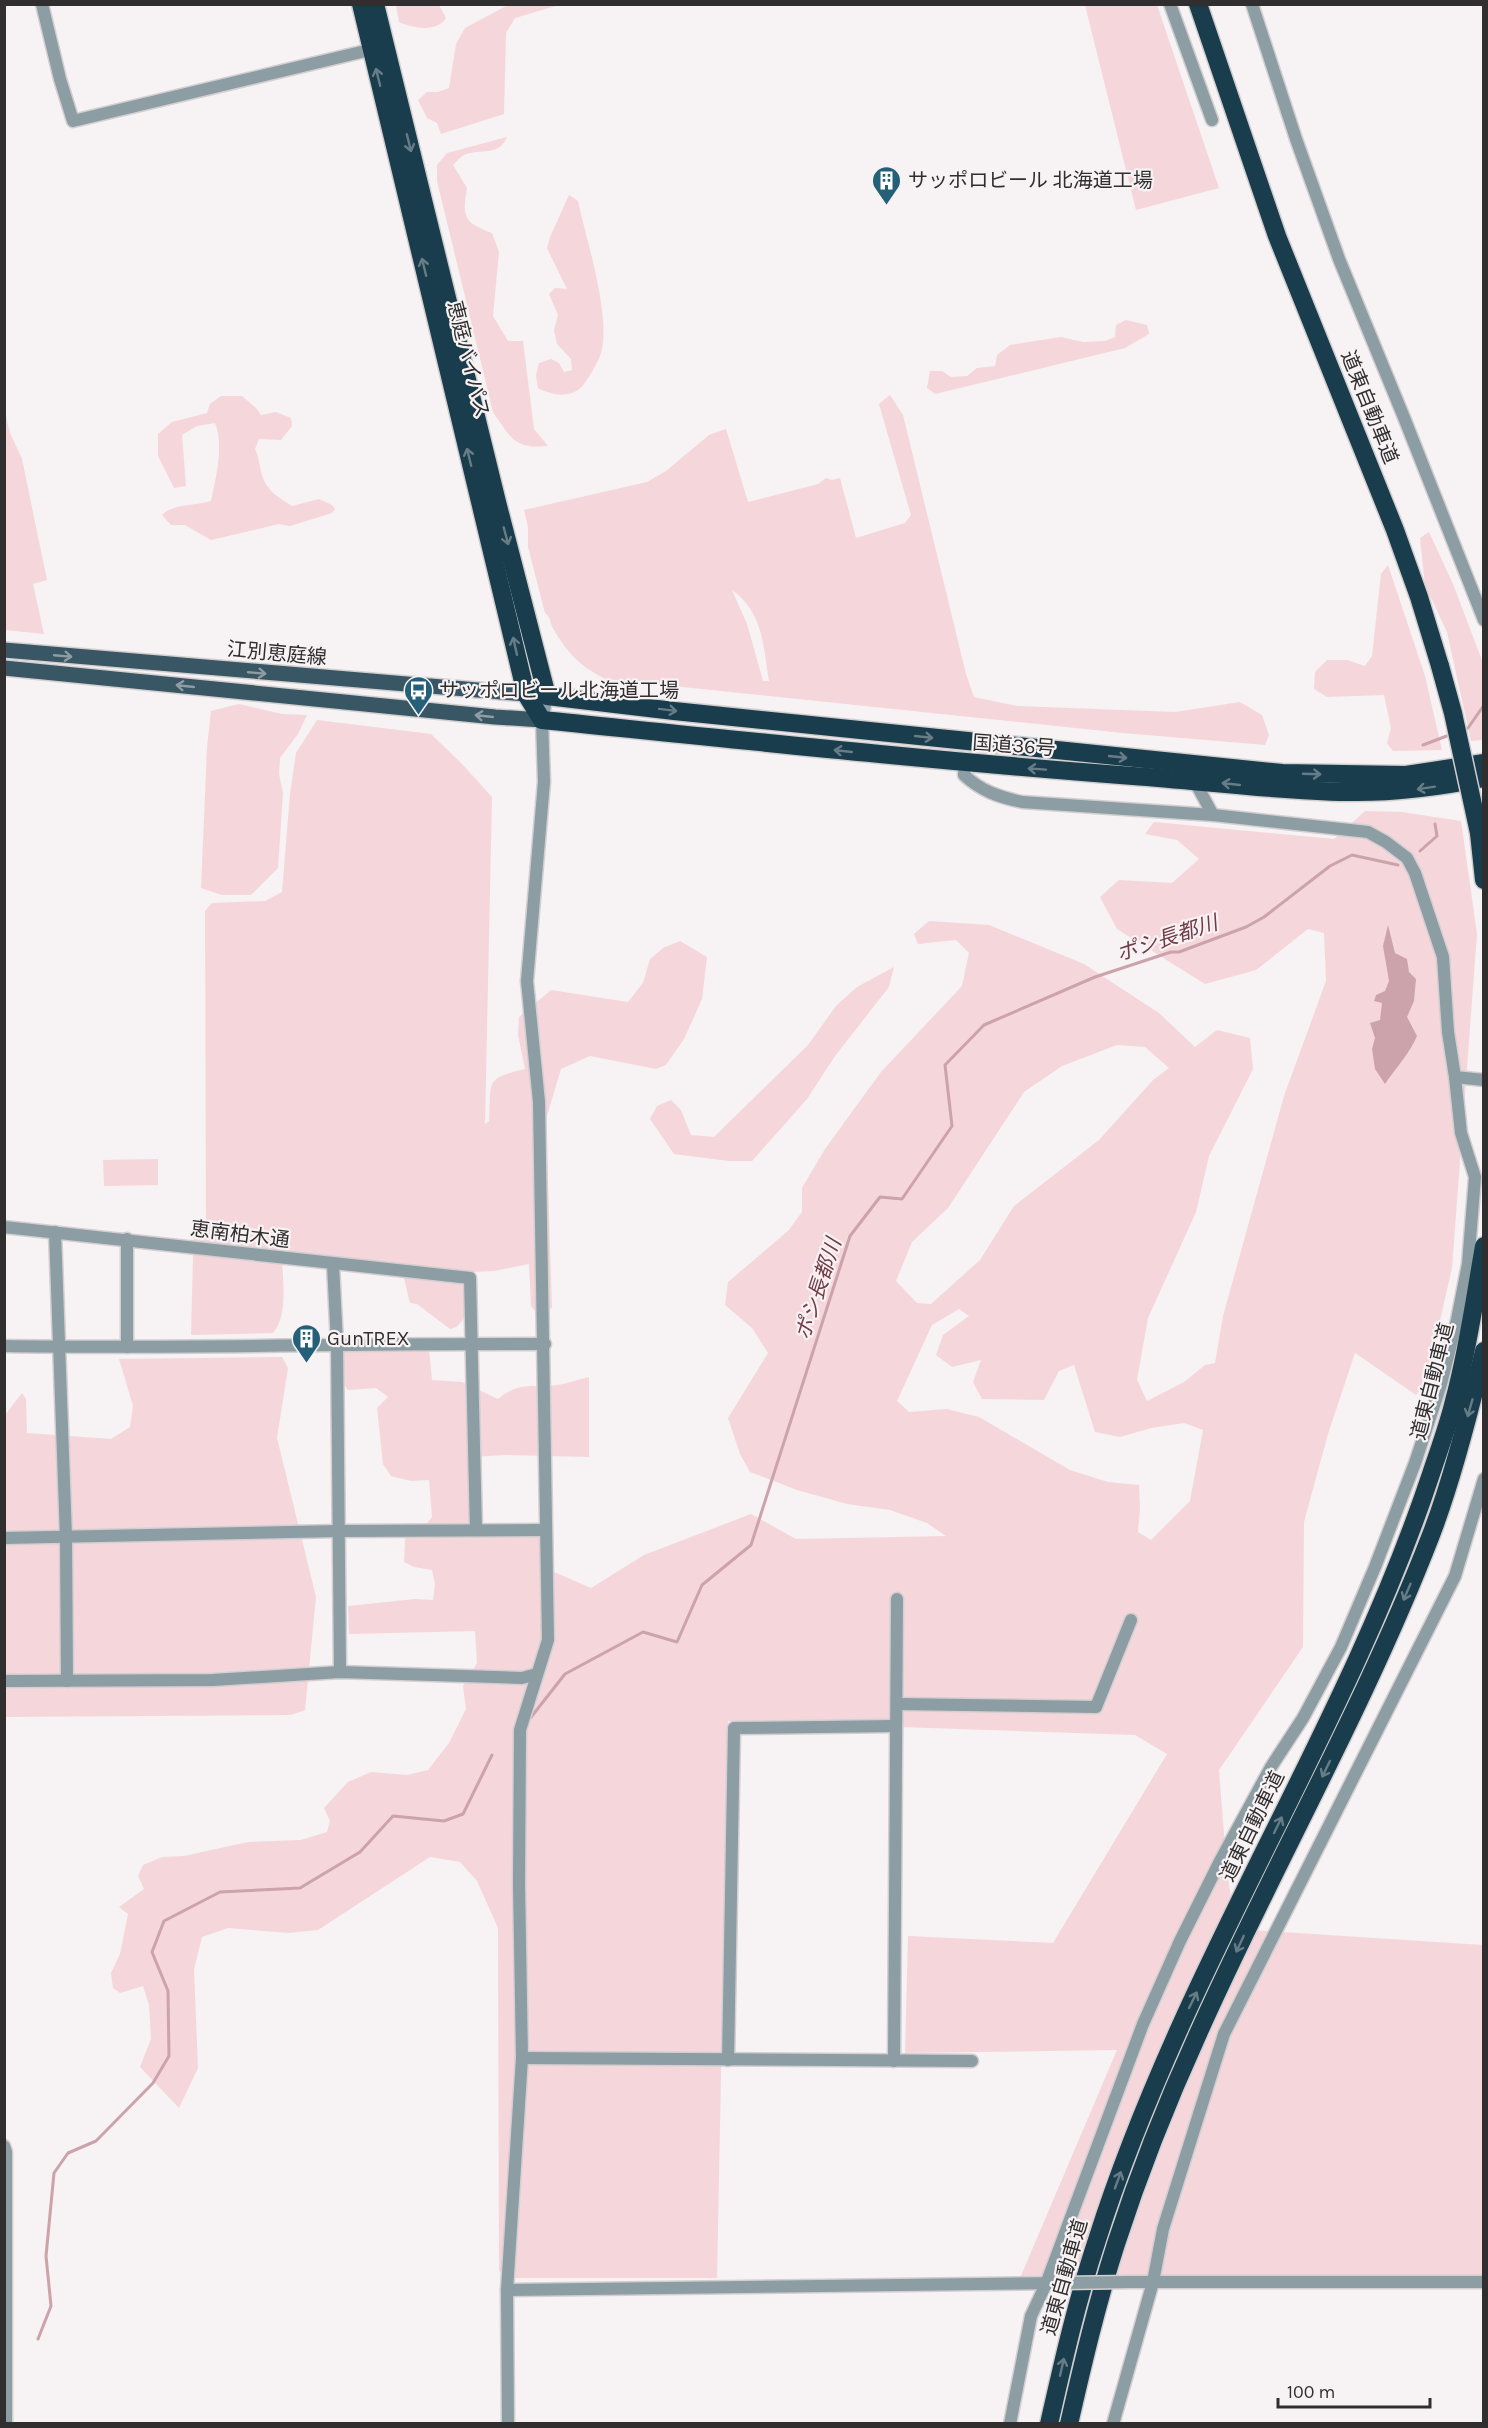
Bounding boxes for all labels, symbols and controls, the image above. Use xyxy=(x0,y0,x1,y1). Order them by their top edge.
one-way arrow xyxy=(372,68,384,87)
one-way arrow xyxy=(403,133,415,152)
building icon: サッポロビール 北海道工場 xyxy=(871,164,903,206)
place label: サッポロビール 北海道工場 xyxy=(908,169,1153,192)
one-way arrow xyxy=(417,258,429,277)
street label: 恵庭バイパス xyxy=(443,298,494,420)
street label: 道東自動車道 xyxy=(1336,347,1403,467)
one-way arrow xyxy=(463,447,475,466)
one-way arrow xyxy=(500,526,512,545)
one-way arrow xyxy=(508,637,520,656)
street label: 江別恵庭線 xyxy=(226,638,328,669)
one-way arrow xyxy=(52,651,72,662)
one-way arrow xyxy=(247,667,266,678)
bus stop icon: サッポロビール北海道工場 xyxy=(402,674,434,716)
place label: サッポロビール北海道工場 xyxy=(439,679,679,702)
one-way arrow xyxy=(176,680,196,691)
one-way arrow xyxy=(657,705,677,716)
one-way arrow xyxy=(474,710,494,721)
street label: 国道36号 xyxy=(972,731,1056,760)
one-way arrow xyxy=(914,732,934,743)
one-way arrow xyxy=(833,745,853,756)
one-way arrow xyxy=(1108,752,1128,763)
one-way arrow xyxy=(1027,763,1047,774)
one-way arrow xyxy=(1302,768,1322,780)
one-way arrow xyxy=(1222,778,1242,789)
one-way arrow xyxy=(1416,782,1436,793)
water label: ポシ長都川 xyxy=(1113,910,1223,966)
street label: 恵南柏木通 xyxy=(189,1217,291,1252)
water label: ポシ長都川 xyxy=(790,1233,846,1343)
street label: 道東自動車道 xyxy=(1407,1320,1458,1442)
building icon: GunTREX xyxy=(290,1322,322,1364)
place label: GunTREX xyxy=(327,1327,410,1350)
one-way arrow xyxy=(1464,1398,1475,1417)
one-way arrow xyxy=(1401,1582,1412,1601)
one-way arrow xyxy=(1319,1760,1331,1778)
street label: 道東自動車道 xyxy=(1216,1767,1289,1885)
one-way arrow xyxy=(1273,1816,1285,1834)
one-way arrow xyxy=(1233,1935,1245,1953)
one-way arrow xyxy=(1187,1991,1199,2009)
one-way arrow xyxy=(1114,2171,1125,2190)
street label: 道東自動車道 xyxy=(1037,2216,1092,2338)
one-way arrow xyxy=(1057,2357,1068,2377)
scale bar xyxy=(1278,2371,1430,2409)
text: 100 m xyxy=(1287,2381,1335,2403)

